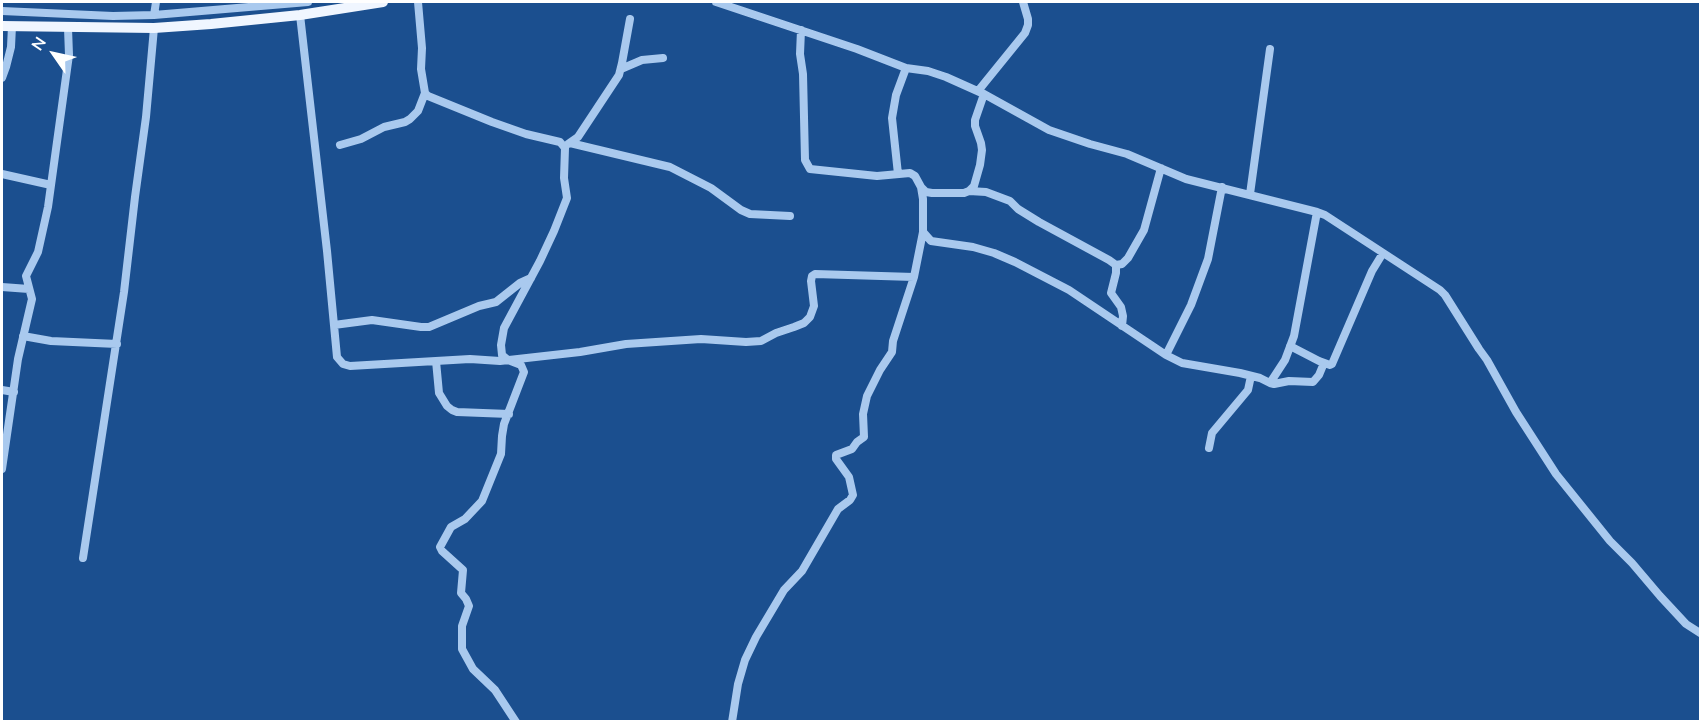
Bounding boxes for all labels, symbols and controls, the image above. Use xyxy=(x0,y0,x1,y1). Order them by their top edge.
north arrow xyxy=(24,24,84,84)
text: N xyxy=(27,33,52,55)

